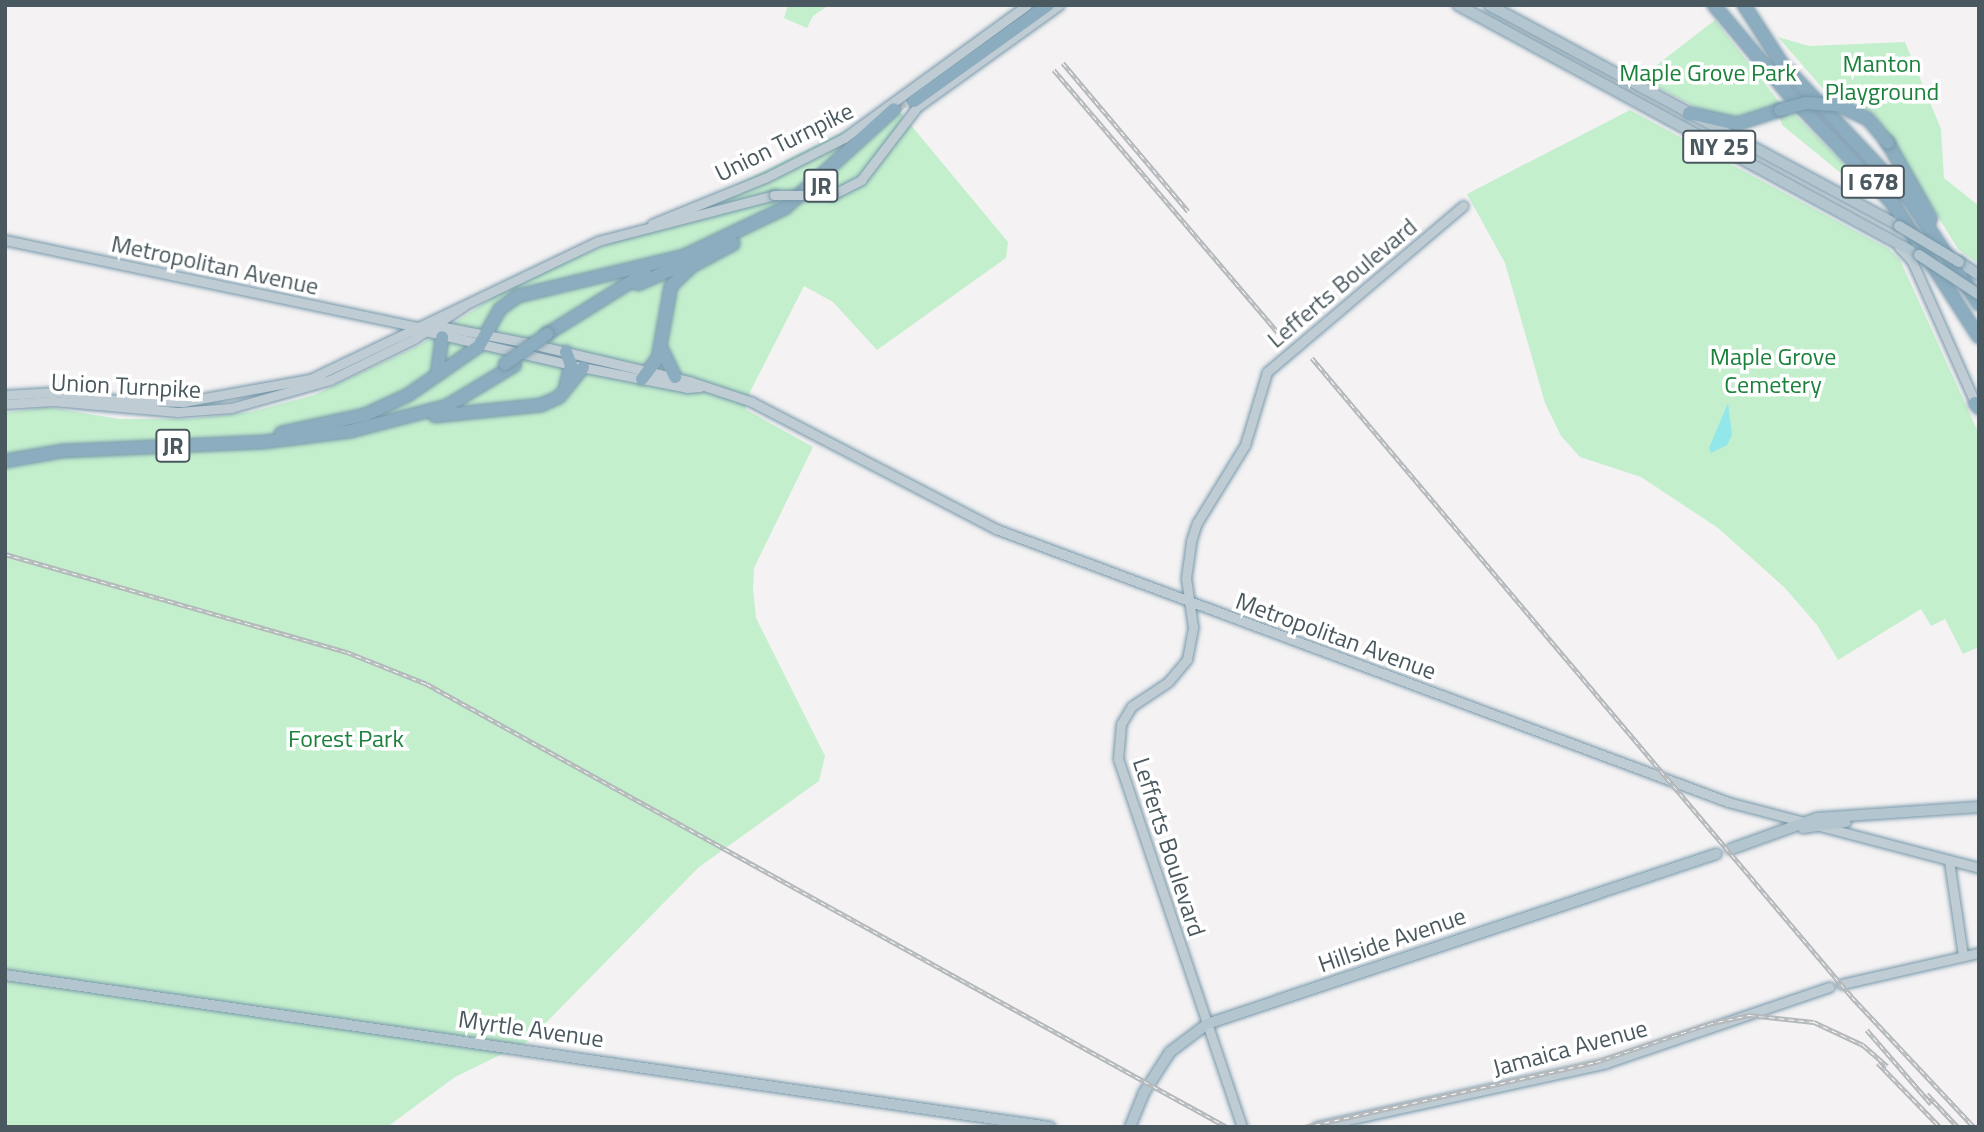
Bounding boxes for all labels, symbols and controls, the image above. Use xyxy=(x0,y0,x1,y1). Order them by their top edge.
park label: Manton Playground xyxy=(1825,50,1939,106)
park label: Maple Grove Park xyxy=(1619,59,1797,87)
street label: Union Turnpike xyxy=(710,96,858,188)
road number: NY 25 xyxy=(1680,128,1758,166)
road number: I 678 xyxy=(1840,162,1906,202)
road number: JR xyxy=(802,167,840,206)
street label: Lefferts Boulevard xyxy=(1261,212,1423,354)
street label: Metropolitan Avenue xyxy=(109,229,321,301)
park label: Maple Grove Cemetery xyxy=(1710,343,1836,399)
street label: Union Turnpike xyxy=(50,368,202,404)
road number: JR xyxy=(154,426,192,466)
street label: Metropolitan Avenue xyxy=(1232,586,1440,686)
park label: Forest Park xyxy=(288,725,404,753)
street label: Lefferts Boulevard xyxy=(1127,754,1211,940)
street label: Hillside Avenue xyxy=(1314,901,1470,979)
street label: Myrtle Avenue xyxy=(456,1005,606,1053)
street label: Jamaica Avenue xyxy=(1489,1013,1651,1083)

